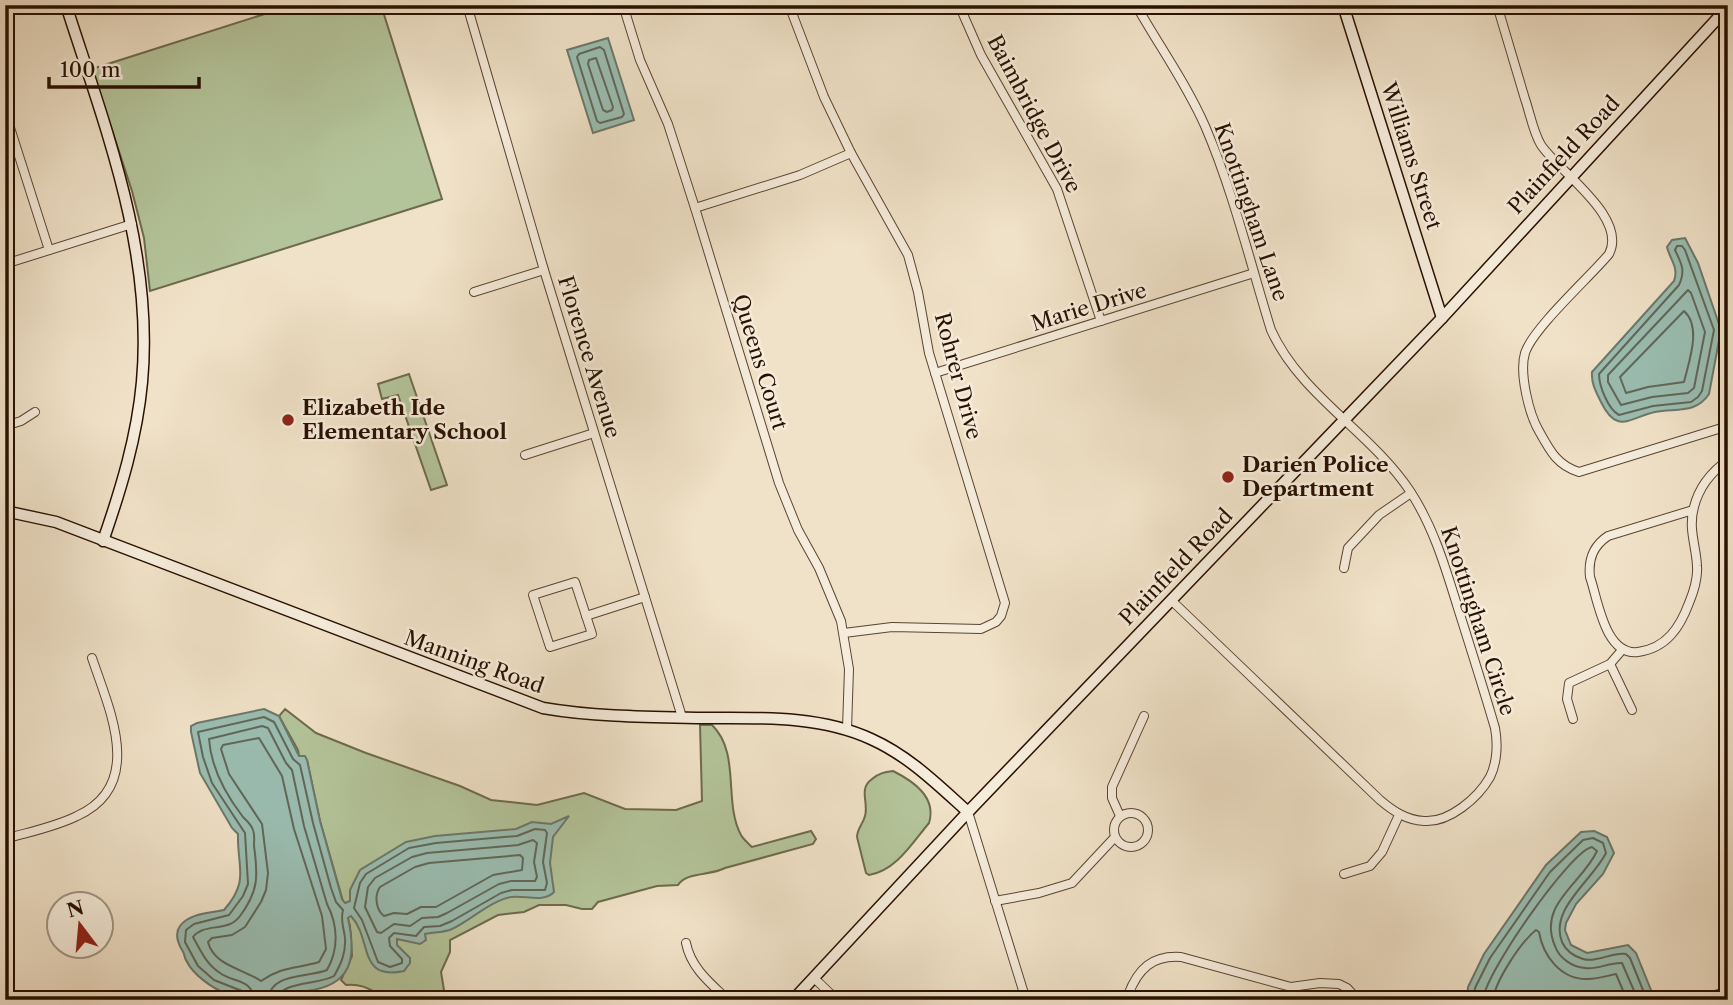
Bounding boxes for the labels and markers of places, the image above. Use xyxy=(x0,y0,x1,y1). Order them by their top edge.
place label: Elizabeth Ide Elementary School xyxy=(302,395,507,444)
marker: Elizabeth Ide Elementary School xyxy=(280,412,296,428)
place label: Darien Police Department xyxy=(1242,452,1389,501)
marker: Darien Police Department xyxy=(1220,469,1236,485)

